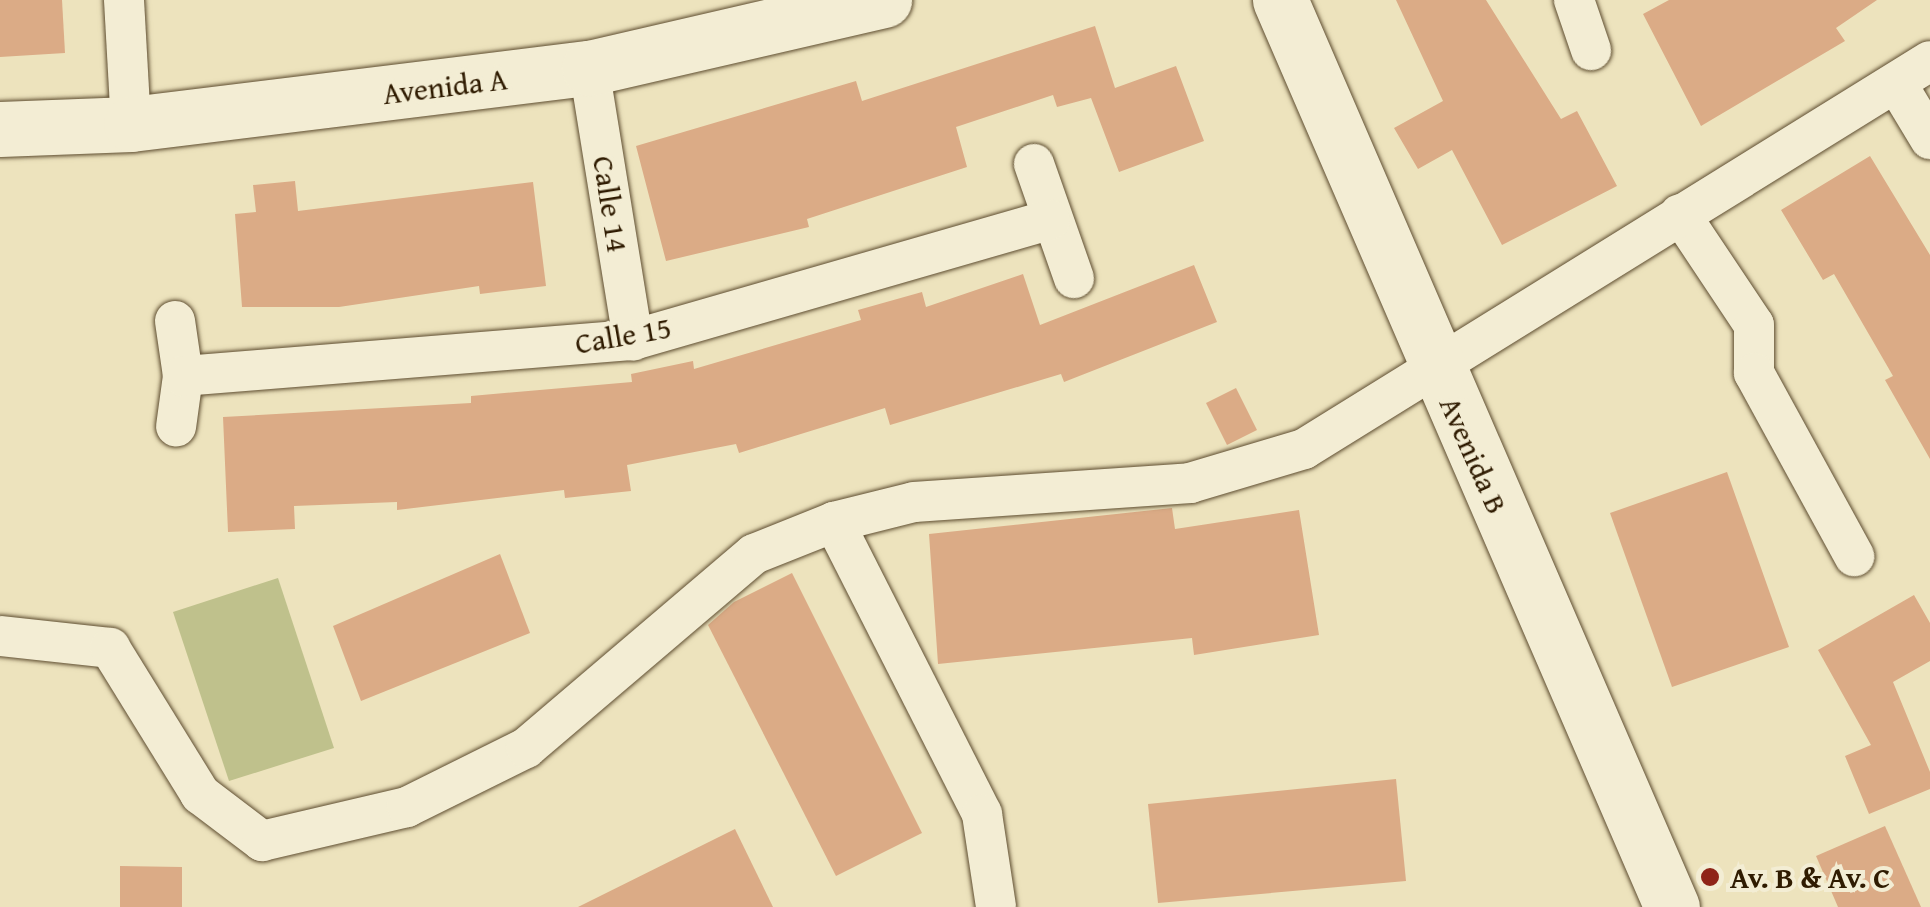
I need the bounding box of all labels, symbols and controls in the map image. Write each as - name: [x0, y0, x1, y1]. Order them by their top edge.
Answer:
- street label: Avenida A: [381, 60, 509, 112]
- street label: Calle 14: [586, 153, 636, 255]
- street label: Calle 15: [572, 309, 674, 361]
- street label: Avenida B: [1432, 391, 1516, 519]
- place label: Av. B & Av. C: [1730, 859, 1890, 895]
- marker: Av. B & Av. C: [1699, 866, 1721, 888]

